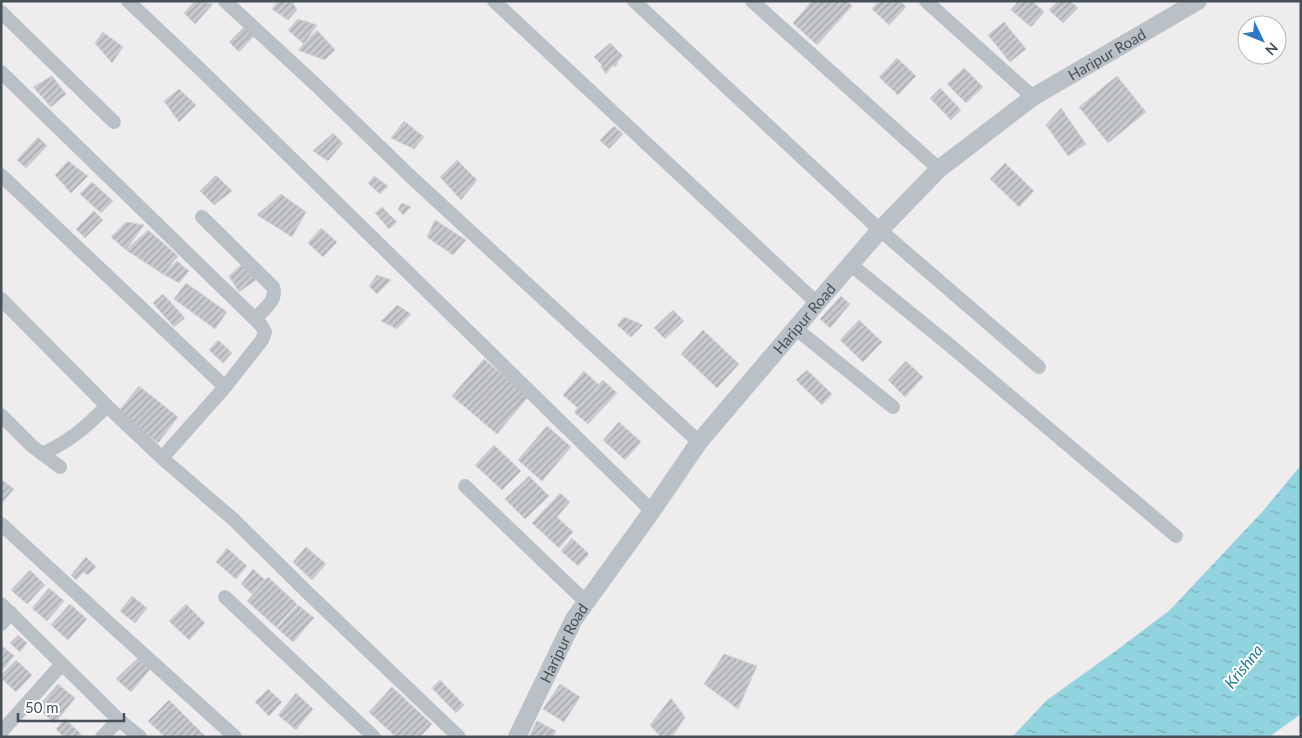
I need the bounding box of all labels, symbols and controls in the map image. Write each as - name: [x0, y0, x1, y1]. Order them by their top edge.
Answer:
- north arrow: [1237, 15, 1287, 65]
- street label: Haripur Road: [1065, 25, 1149, 84]
- text: N: [1262, 39, 1282, 59]
- street label: Haripur Road: [769, 279, 839, 357]
- street label: Haripur Road: [536, 600, 591, 685]
- water label: Krishna: [1220, 640, 1266, 692]
- scale bar: [18, 690, 124, 722]
- text: 50 m: [25, 698, 59, 716]

